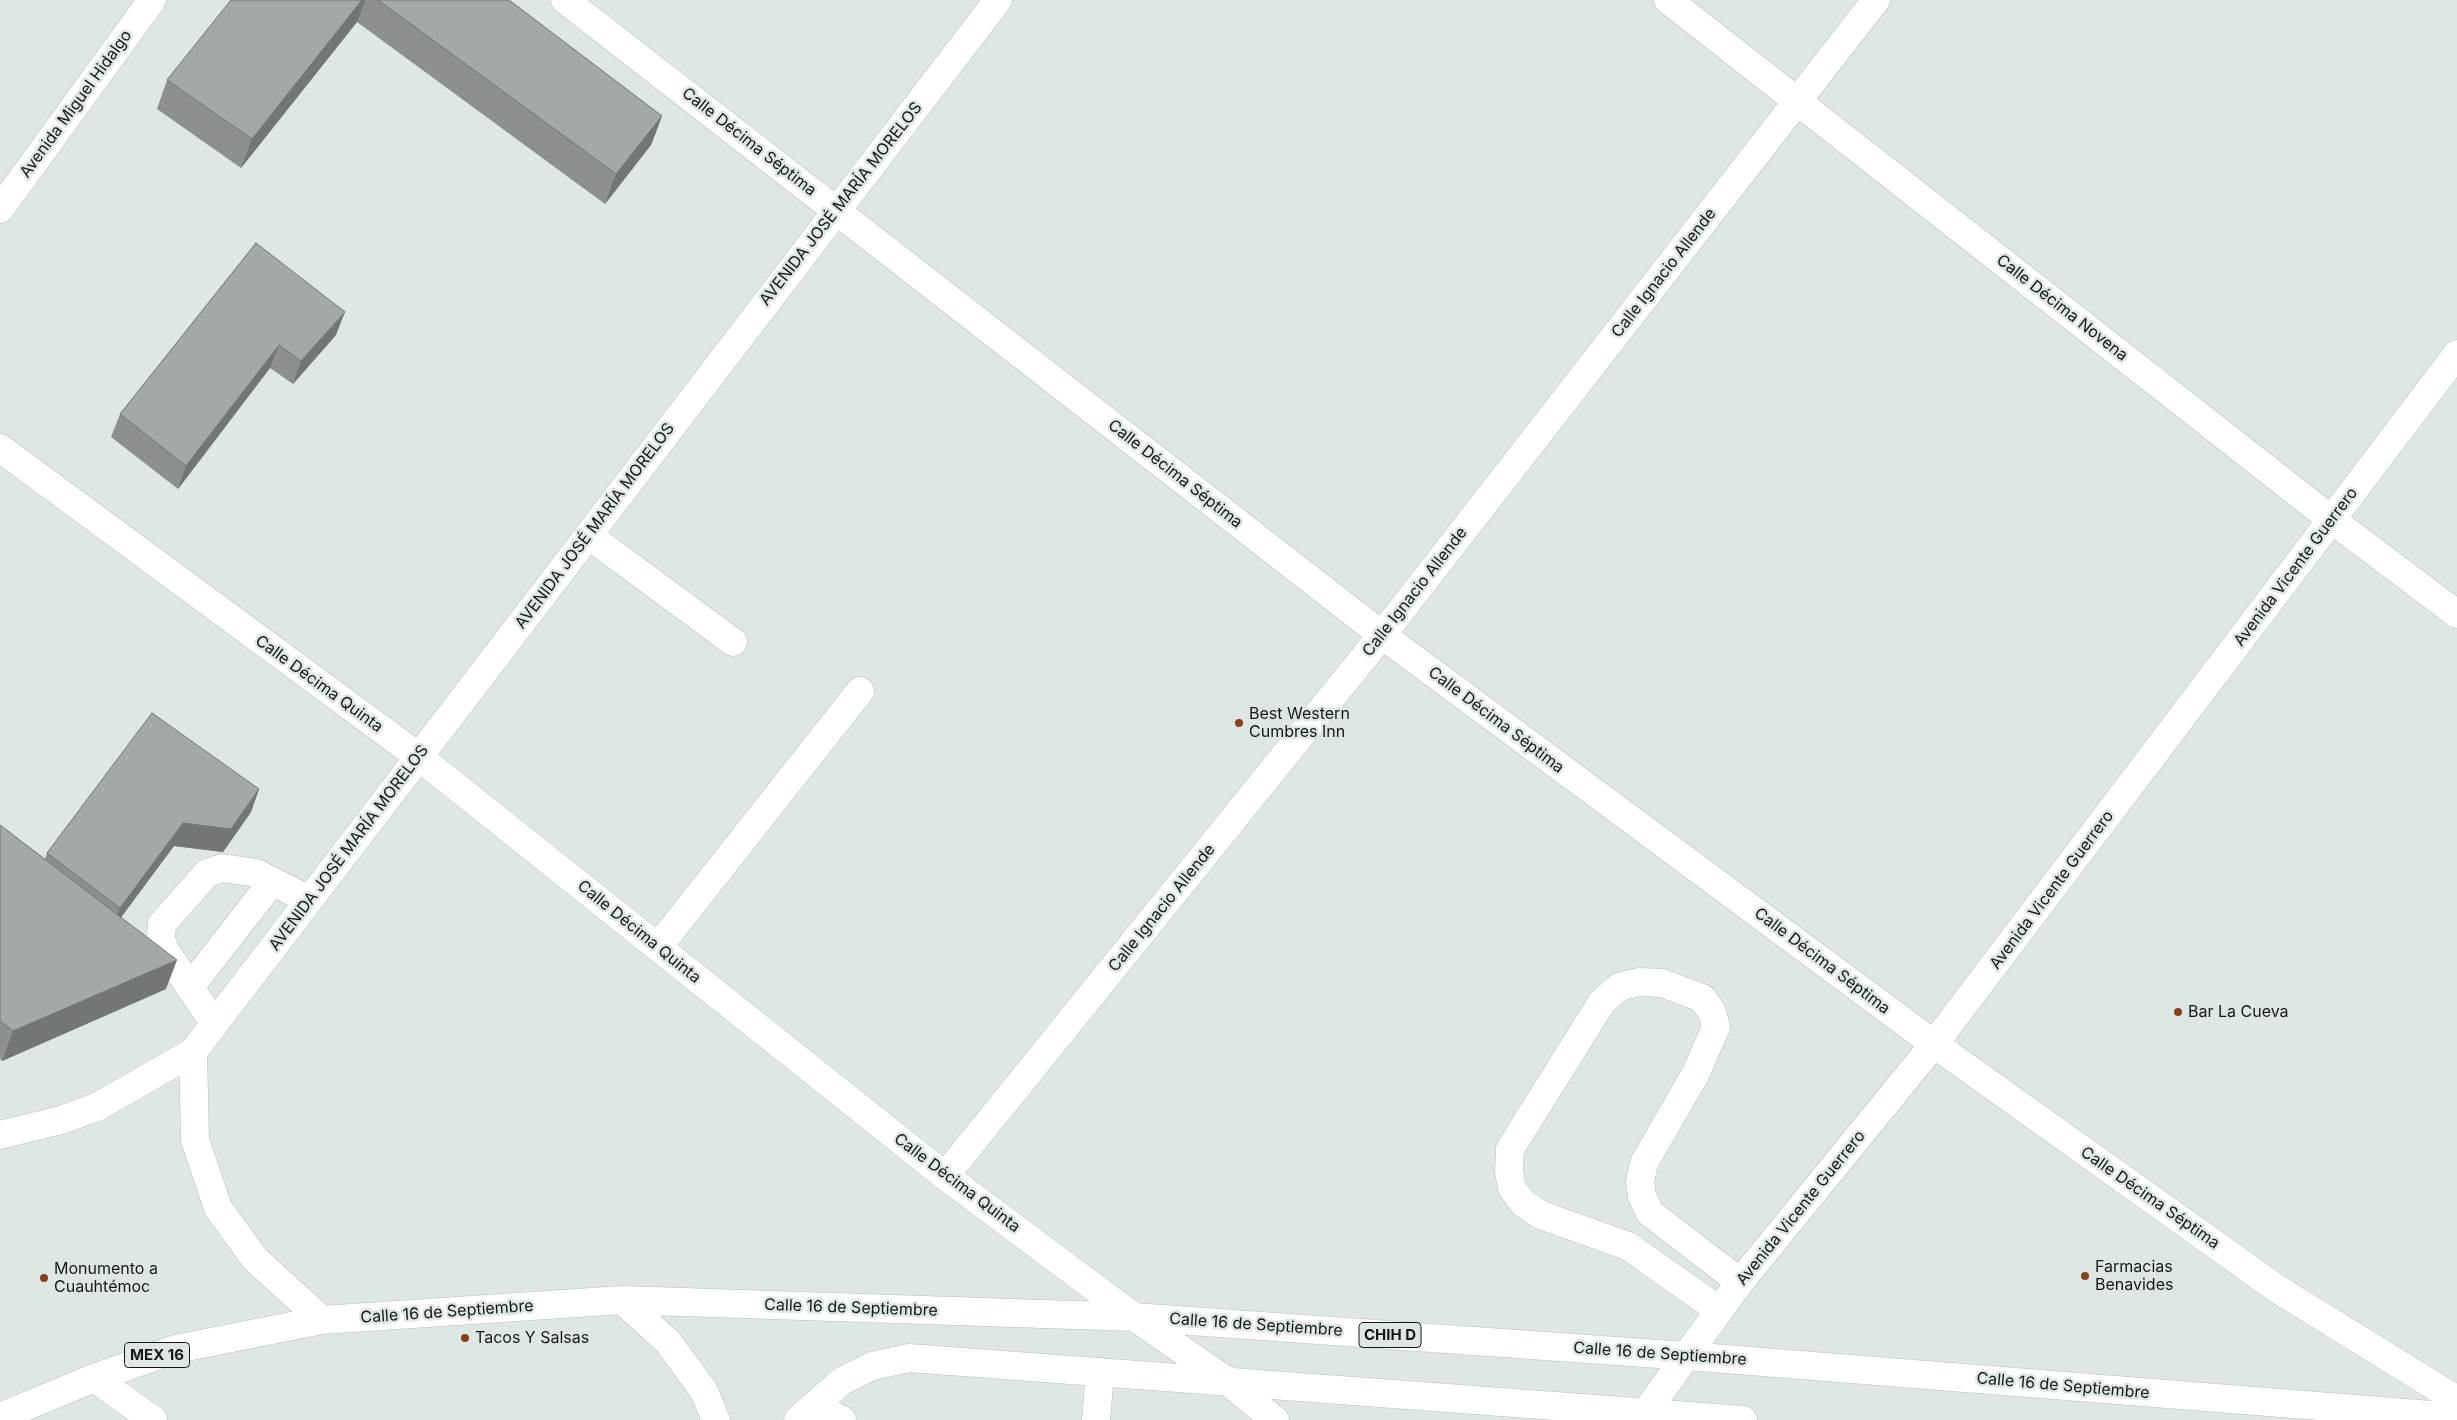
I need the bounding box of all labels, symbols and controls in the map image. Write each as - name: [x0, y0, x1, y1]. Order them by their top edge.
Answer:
- street label: Avenida Miguel Hidalgo: [16, 26, 136, 182]
- street label: Calle Décima Séptima: [678, 84, 820, 200]
- street label: AVENIDA JOSÉ MARÍA MORELOS: [756, 99, 926, 309]
- street label: Calle Ignacio Allende: [1608, 205, 1720, 341]
- street label: Calle Décima Novena: [1992, 251, 2132, 365]
- street label: Calle Décima Séptima: [1104, 416, 1246, 532]
- street label: AVENIDA JOSÉ MARÍA MORELOS: [511, 419, 679, 633]
- street label: Avenida Vicente Guerrero: [2230, 484, 2362, 650]
- street label: Calle Ignacio Allende: [1359, 524, 1471, 660]
- street label: Calle Décima Quinta: [251, 631, 387, 737]
- street label: Calle Décima Séptima: [1424, 663, 1568, 777]
- place label: Best Western Cumbres Inn: [1249, 704, 1350, 742]
- marker: Best Western Cumbres Inn: [1233, 717, 1245, 729]
- street label: AVENIDA JOSÉ MARÍA MORELOS: [265, 741, 433, 955]
- street label: Avenida Vicente Guerrero: [1986, 807, 2118, 973]
- street label: Calle Ignacio Allende: [1105, 840, 1219, 976]
- street label: Calle Décima Quinta: [574, 876, 704, 988]
- street label: Calle Décima Séptima: [1750, 904, 1894, 1018]
- place label: Bar La Cueva: [2188, 1002, 2289, 1022]
- marker: Bar La Cueva: [2172, 1006, 2184, 1018]
- street label: Avenida Vicente Guerrero: [1733, 1127, 1869, 1289]
- street label: Calle Décima Quinta: [890, 1129, 1024, 1237]
- street label: Calle Décima Séptima: [2077, 1143, 2223, 1253]
- place label: Farmacias Benavides: [2095, 1257, 2173, 1295]
- place label: Monumento a Cuauhtémoc: [54, 1259, 158, 1297]
- marker: Farmacias Benavides: [2079, 1270, 2091, 1282]
- marker: Monumento a Cuauhtémoc: [38, 1272, 50, 1284]
- street label: Calle 16 de Septiembre: [764, 1295, 938, 1321]
- street label: Calle 16 de Septiembre: [360, 1296, 534, 1328]
- street label: Calle 16 de Septiembre: [1169, 1309, 1343, 1341]
- road number: CHIH D: [1359, 1322, 1421, 1348]
- place label: Tacos Y Salsas: [475, 1328, 589, 1348]
- marker: Tacos Y Salsas: [459, 1332, 471, 1344]
- street label: Calle 16 de Septiembre: [1573, 1338, 1747, 1370]
- road number: MEX 16: [124, 1342, 190, 1368]
- street label: Calle 16 de Septiembre: [1976, 1369, 2150, 1403]

